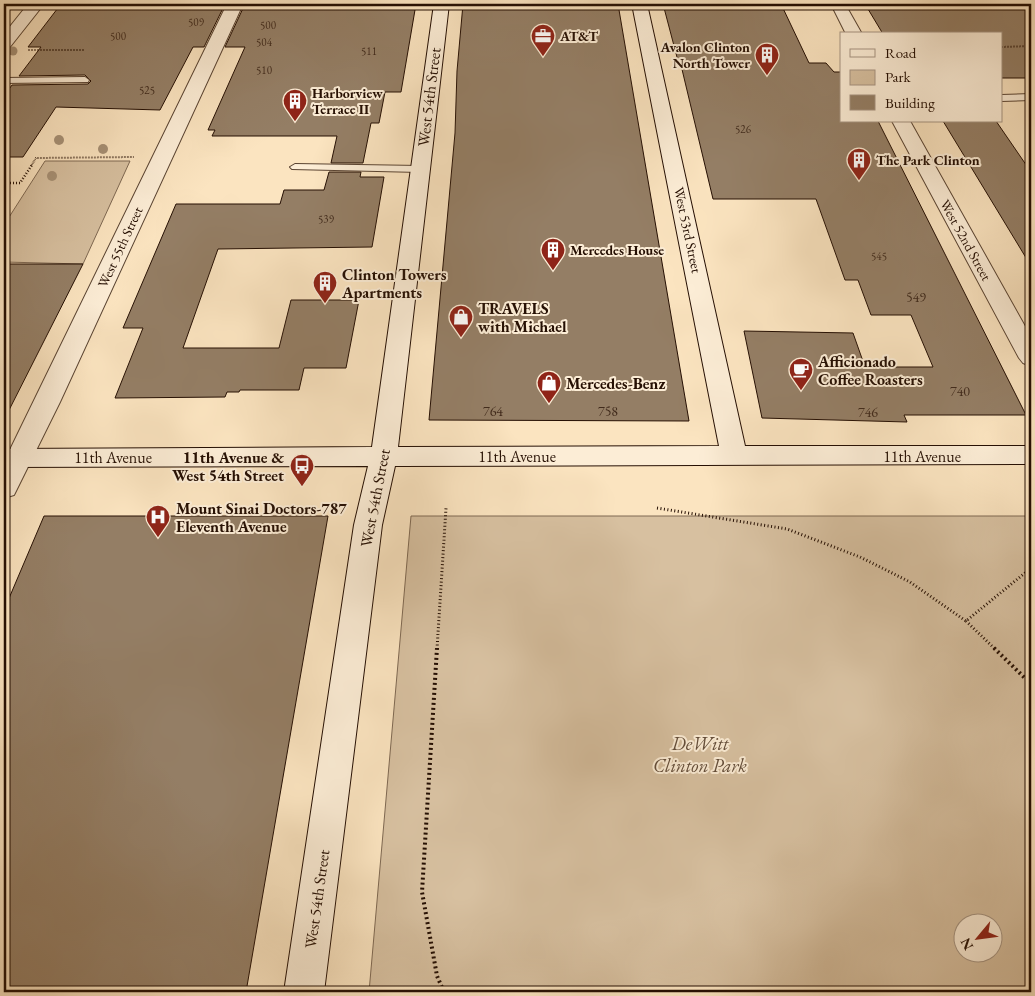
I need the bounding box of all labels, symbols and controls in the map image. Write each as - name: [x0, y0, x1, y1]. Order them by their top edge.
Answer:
- house number: 509: [188, 15, 205, 29]
- house number: 500: [260, 18, 276, 32]
- office icon: AT&T: [530, 23, 556, 57]
- place label: AT&T: [559, 27, 598, 45]
- house number: 500: [110, 29, 126, 43]
- legend: [840, 32, 1002, 122]
- house number: 504: [256, 35, 273, 49]
- place label: Avalon Clinton North Tower: [659, 38, 750, 72]
- building icon: Avalon Clinton North Tower: [754, 42, 780, 76]
- text: Road: [885, 43, 917, 62]
- house number: 511: [361, 44, 377, 58]
- street label: West 54th Street: [413, 46, 445, 148]
- house number: 510: [256, 63, 272, 77]
- text: Park: [885, 67, 912, 86]
- house number: 525: [139, 83, 155, 97]
- place label: Harborview Terrace II: [312, 84, 383, 118]
- building icon: Harborview Terrace II: [282, 88, 308, 122]
- text: Building: [885, 93, 935, 112]
- house number: 526: [735, 122, 752, 136]
- building icon: The Park Clinton: [846, 147, 872, 181]
- place label: The Park Clinton: [876, 151, 980, 169]
- street label: West 53rd Street: [670, 185, 706, 275]
- street label: West 52nd Street: [936, 196, 996, 284]
- street label: West 55th Street: [93, 203, 147, 290]
- house number: 539: [318, 212, 335, 226]
- building icon: Mercedes House: [540, 237, 566, 271]
- place label: Mercedes House: [570, 241, 664, 259]
- house number: 545: [871, 249, 887, 263]
- place label: Clinton Towers Apartments: [341, 264, 447, 303]
- building icon: Clinton Towers Apartments: [312, 270, 338, 304]
- house number: 549: [906, 288, 926, 306]
- place label: TRAVELS with Michael: [478, 298, 567, 337]
- shop icon: TRAVELS with Michael: [448, 304, 474, 338]
- place label: Afficionado Coffee Roasters: [817, 351, 923, 390]
- cafe icon: Afficionado Coffee Roasters: [788, 357, 814, 391]
- shop icon: Mercedes-Benz: [536, 370, 562, 404]
- place label: Mercedes-Benz: [566, 373, 665, 394]
- house number: 740: [950, 382, 970, 400]
- house number: 764: [483, 402, 503, 420]
- house number: 758: [598, 402, 618, 420]
- house number: 746: [858, 403, 878, 421]
- street label: 11th Avenue: [478, 446, 556, 467]
- street label: 11th Avenue: [883, 446, 961, 467]
- street label: 11th Avenue: [74, 447, 152, 468]
- place label: 11th Avenue & West 54th Street: [172, 447, 284, 486]
- street label: West 54th Street: [355, 447, 395, 549]
- bus stop icon: 11th Avenue & West 54th Street: [289, 453, 315, 487]
- place label: Mount Sinai Doctors-787 Eleventh Avenue: [176, 498, 347, 537]
- hospital icon: Mount Sinai Doctors-787 Eleventh Avenue: [145, 504, 171, 538]
- park label: DeWitt Clinton Park: [653, 731, 747, 778]
- street label: West 54th Street: [300, 848, 334, 950]
- north arrow: [952, 914, 1002, 964]
- text: N: [956, 934, 977, 954]

